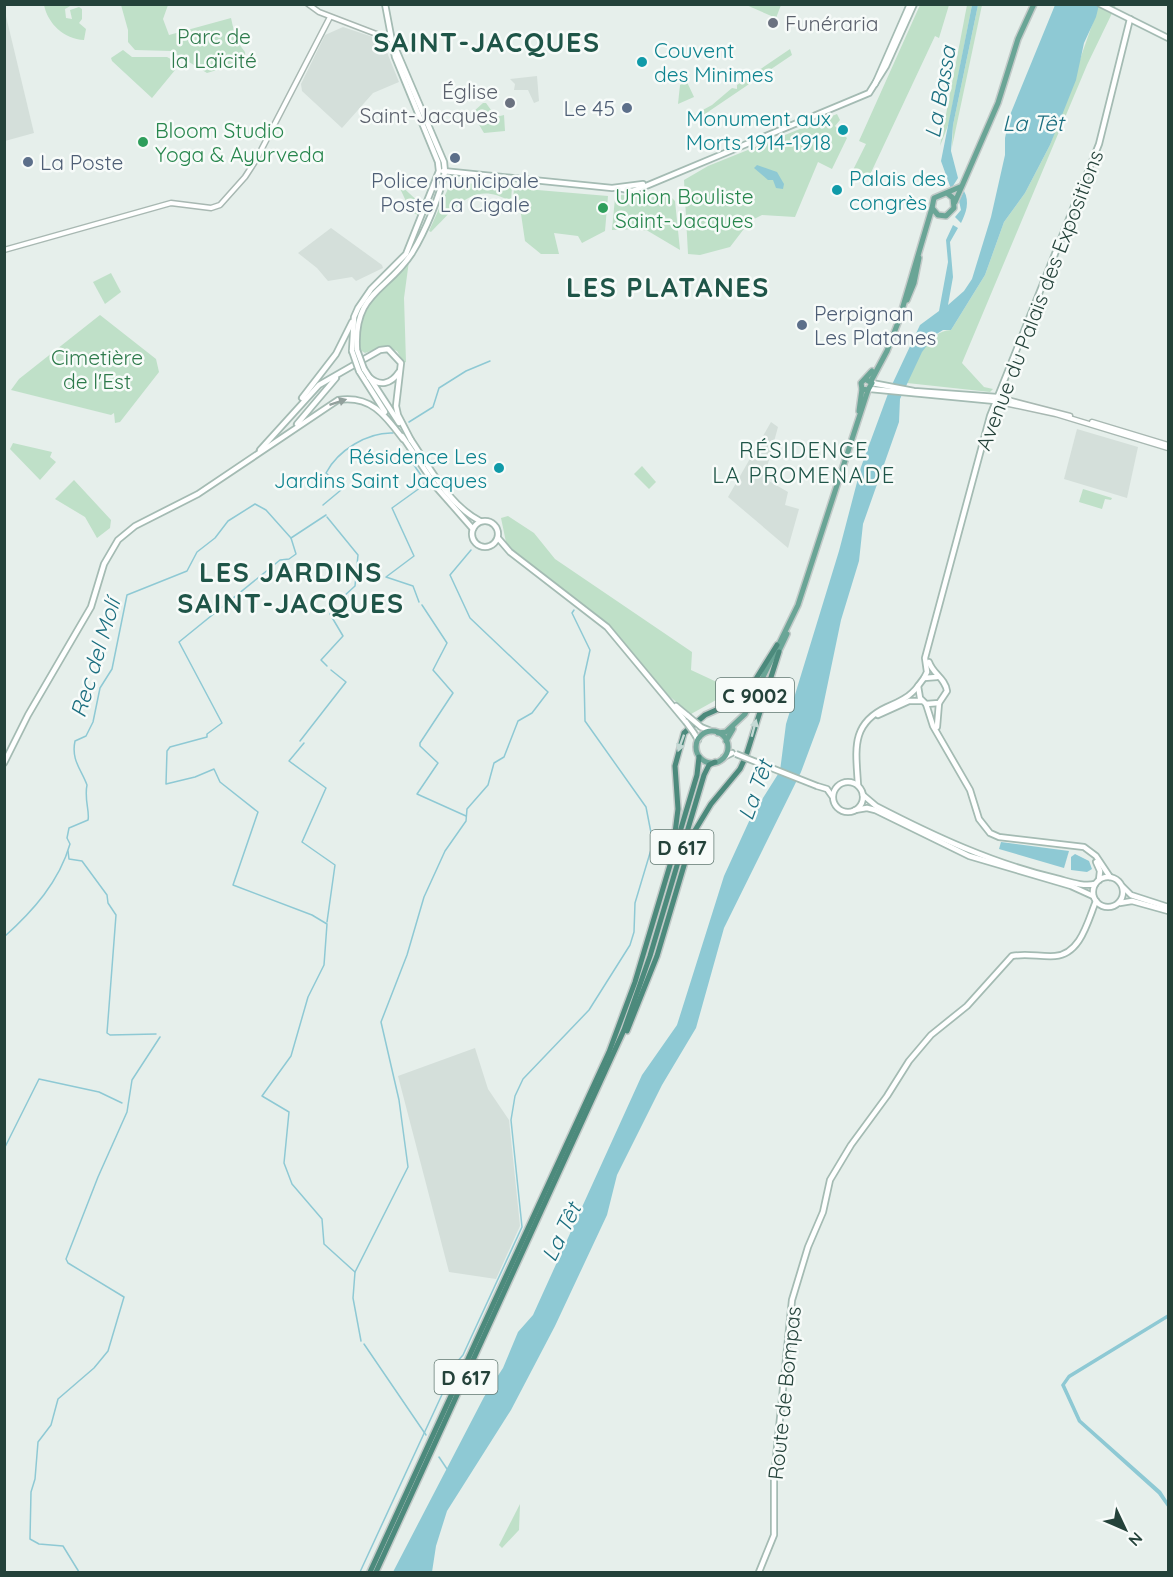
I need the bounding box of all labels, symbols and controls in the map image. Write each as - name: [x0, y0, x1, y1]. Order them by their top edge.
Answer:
- place label: Funéraria: [785, 10, 878, 36]
- marker: Funéraria: [766, 16, 780, 30]
- park label: Parc de la Laïcité: [171, 23, 257, 73]
- district label: SAINT-JACQUES: [373, 25, 601, 59]
- place label: Couvent des Minimes: [654, 37, 774, 87]
- water label: La Bassa: [918, 42, 962, 140]
- marker: Couvent des Minimes: [635, 55, 649, 69]
- place label: Église Saint-Jacques: [360, 78, 498, 128]
- place label: Le 45: [564, 95, 615, 121]
- marker: Église Saint-Jacques: [503, 96, 517, 110]
- marker: Le 45: [620, 101, 634, 115]
- place label: Monument aux Morts 1914-1918: [686, 105, 831, 155]
- water label: La Têt: [1002, 109, 1066, 137]
- place label: Bloom Studio Yoga & Ayurveda: [155, 117, 324, 167]
- marker: Monument aux Morts 1914-1918: [836, 123, 850, 137]
- marker: Bloom Studio Yoga & Ayurveda: [136, 135, 150, 149]
- street label: Avenue du Palais des Expositions: [970, 146, 1108, 454]
- place label: La Poste: [40, 149, 123, 175]
- marker: Police municipale Poste La Cigale: [448, 151, 462, 165]
- marker: La Poste: [21, 155, 35, 169]
- place label: Palais des congrès: [849, 165, 946, 215]
- place label: Police municipale Poste La Cigale: [371, 167, 539, 217]
- place label: Union Bouliste Saint-Jacques: [615, 183, 754, 233]
- marker: Palais des congrès: [830, 183, 844, 197]
- marker: Union Bouliste Saint-Jacques: [596, 201, 610, 215]
- district label: LES PLATANES: [566, 270, 770, 304]
- place label: Perpignan Les Platanes: [814, 300, 936, 350]
- marker: Perpignan Les Platanes: [795, 318, 809, 332]
- park label: Cimetière de l'Est: [51, 344, 143, 394]
- one-way arrow: [329, 396, 347, 406]
- district label: RÉSIDENCE LA PROMENADE: [712, 436, 896, 489]
- place label: Résidence Les Jardins Saint Jacques: [274, 443, 487, 493]
- marker: Résidence Les Jardins Saint Jacques: [492, 461, 506, 475]
- district label: LES JARDINS SAINT-JACQUES: [177, 555, 405, 620]
- water label: Rec del Molí: [64, 591, 128, 721]
- road number: C 9002: [716, 678, 794, 712]
- one-way arrow: [750, 719, 760, 737]
- one-way arrow: [675, 734, 685, 752]
- water label: La Têt: [731, 754, 780, 824]
- road number: D 617: [650, 830, 714, 864]
- water label: La Têt: [535, 1196, 588, 1266]
- street label: Route de Bompas: [762, 1305, 806, 1481]
- road number: D 617: [434, 1360, 498, 1394]
- north arrow: [1095, 1499, 1155, 1559]
- text: N: [1125, 1528, 1147, 1551]

